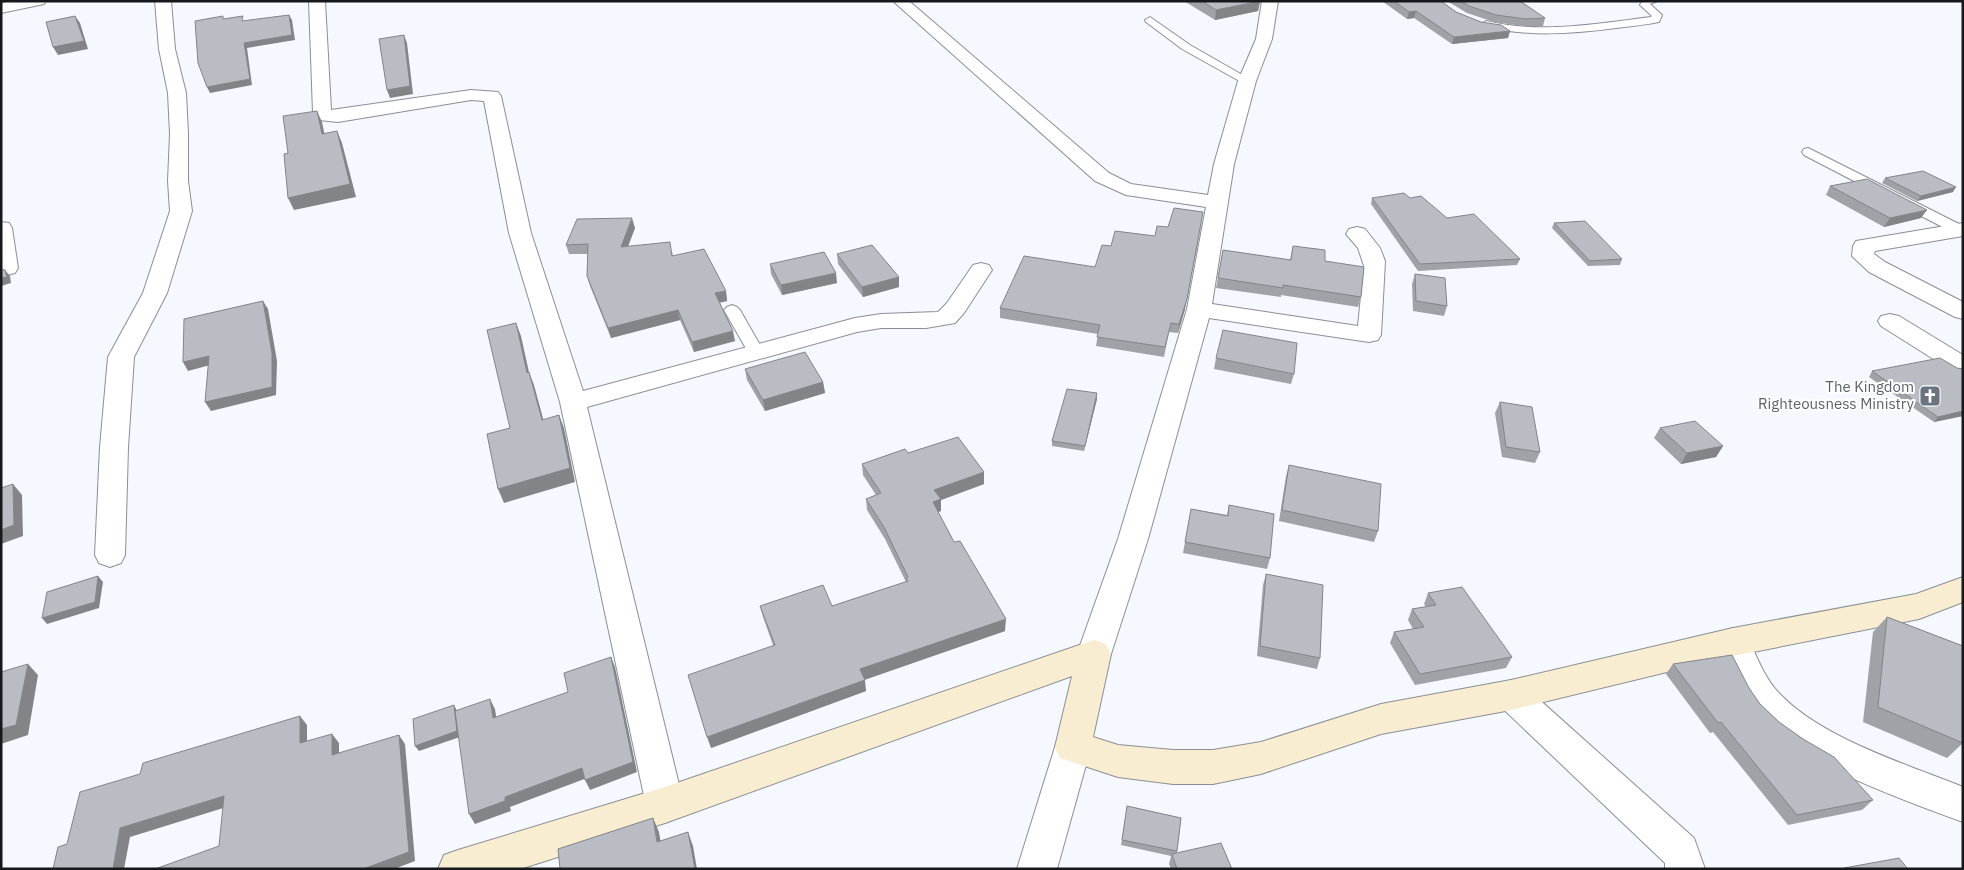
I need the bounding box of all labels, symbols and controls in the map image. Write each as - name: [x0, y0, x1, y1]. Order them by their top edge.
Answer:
- place label: The Kingdom Righteousness Ministry: [1758, 377, 1915, 413]
- church icon: The Kingdom Righteousness Ministry: [1918, 384, 1942, 408]

